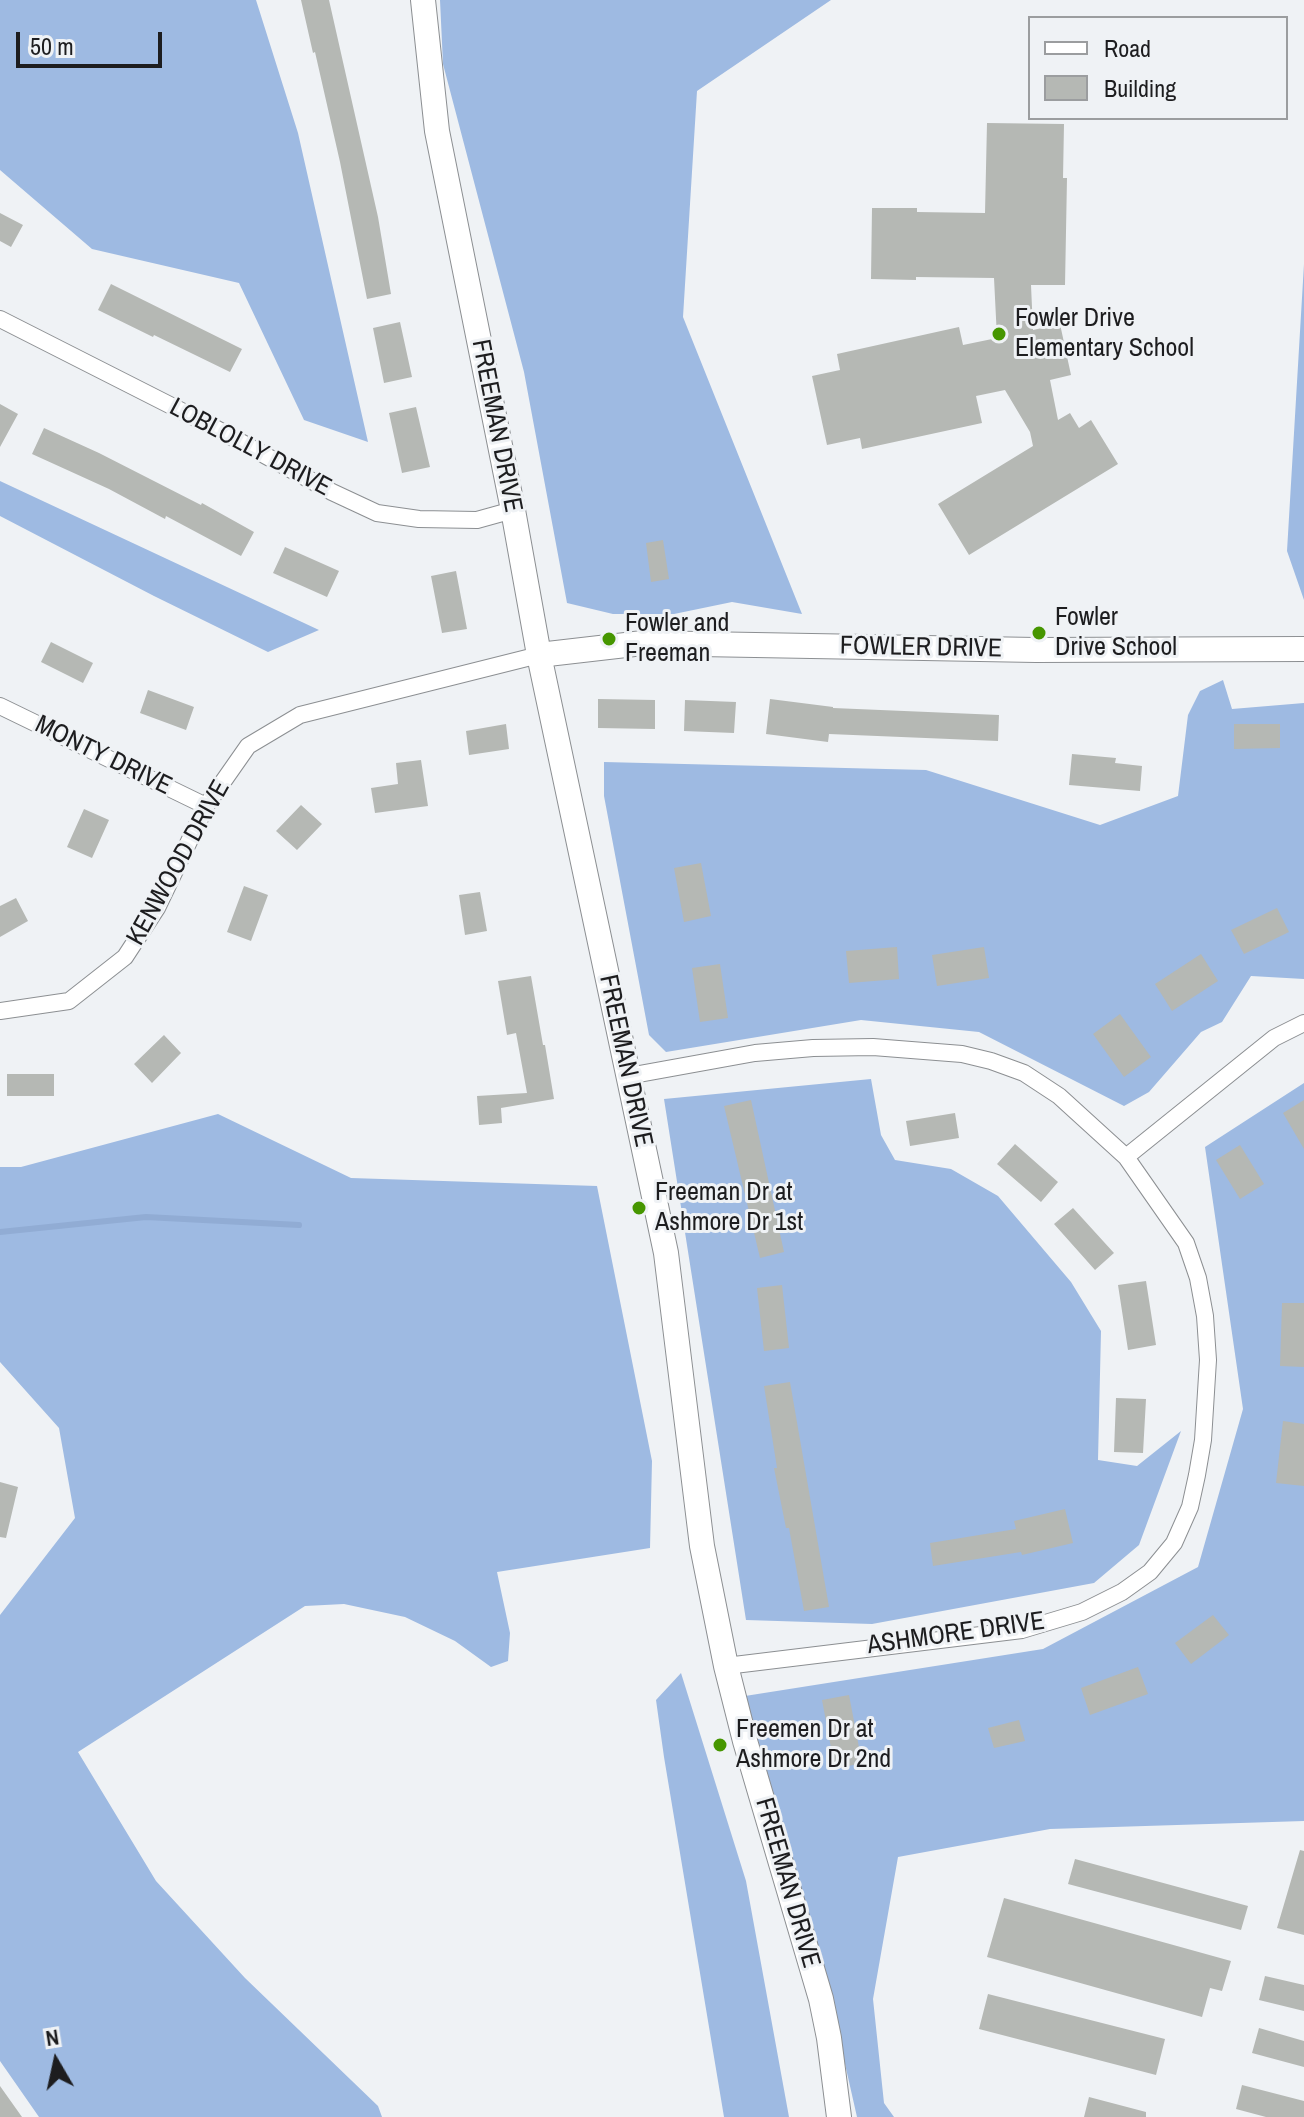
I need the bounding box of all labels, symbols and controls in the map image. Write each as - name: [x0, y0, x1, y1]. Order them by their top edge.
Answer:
- scale bar: [20, 16, 166, 66]
- legend: [1028, 16, 1288, 120]
- text: 50 m: [30, 30, 74, 62]
- text: Road: [1104, 32, 1151, 64]
- text: Building: [1104, 72, 1176, 104]
- place label: Fowler Drive Elementary School: [1015, 303, 1194, 364]
- marker: Fowler Drive Elementary School: [990, 325, 1008, 343]
- street label: FREEMAN DRIVE: [464, 337, 528, 515]
- street label: LOBLOLLY DRIVE: [164, 392, 336, 504]
- place label: Fowler Drive School: [1055, 602, 1177, 664]
- place label: Fowler and Freeman: [625, 608, 729, 670]
- marker: Fowler Drive School: [1030, 624, 1048, 642]
- marker: Fowler and Freeman: [600, 630, 618, 648]
- street label: FOWLER DRIVE: [840, 631, 1002, 665]
- street label: MONTY DRIVE: [30, 710, 176, 802]
- street label: KENWOOD DRIVE: [121, 775, 237, 951]
- street label: FREEMAN DRIVE: [592, 972, 658, 1150]
- place label: Freeman Dr at Ashmore Dr 1st: [655, 1177, 803, 1238]
- marker: Freeman Dr at Ashmore Dr 1st: [630, 1199, 648, 1217]
- street label: ASHMORE DRIVE: [865, 1606, 1047, 1662]
- place label: Freemen Dr at Ashmore Dr 2nd: [736, 1714, 891, 1776]
- marker: Freemen Dr at Ashmore Dr 2nd: [711, 1736, 729, 1754]
- street label: FREEMAN DRIVE: [748, 1794, 826, 1972]
- north arrow: [16, 2021, 96, 2101]
- text: N: [43, 2021, 61, 2053]

